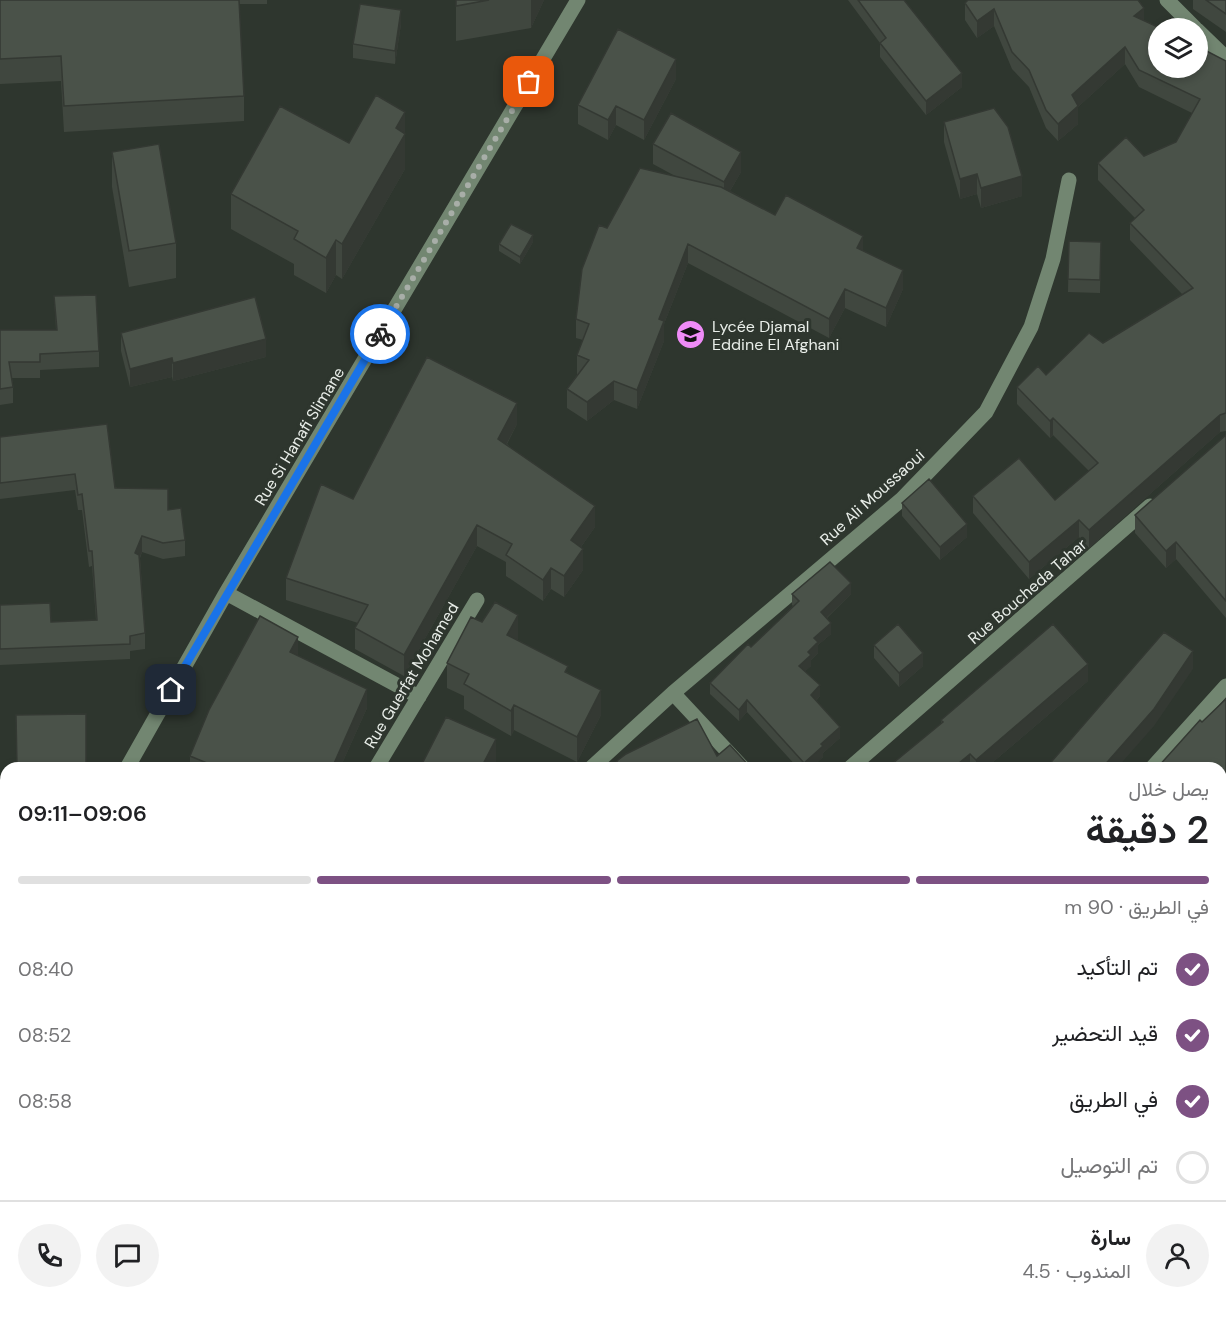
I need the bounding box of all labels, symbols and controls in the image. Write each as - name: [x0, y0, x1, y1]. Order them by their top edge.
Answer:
- map controls: [1148, 18, 1208, 78]
- button: layers: [1148, 18, 1208, 78]
- pin: [503, 56, 554, 107]
- icon: bag: [512, 65, 545, 98]
- courier: [350, 304, 410, 364]
- place label: Lycée Djamal Eddine El Afghani: [712, 316, 839, 355]
- icon: bike: [364, 318, 397, 351]
- school or university icon: Lycée Djamal Eddine El Afghani: [675, 319, 707, 351]
- street label: Rue Si Hanafi Slimane: [250, 363, 349, 509]
- street label: Rue Ali Moussaoui: [816, 445, 929, 550]
- street label: Rue Boucheda Tahar: [963, 534, 1091, 649]
- street label: Rue Guerfat Mohamed: [360, 598, 463, 752]
- pin: [145, 664, 196, 715]
- icon: home: [154, 673, 187, 706]
- text: يصل خلال: [1129, 776, 1209, 802]
- text: 09:06–09:11: [18, 799, 147, 828]
- text: 2 دقيقة: [1085, 804, 1209, 855]
- text: في الطريق · 90 m: [1064, 894, 1209, 920]
- text: تم التأكيد: [1076, 953, 1158, 982]
- icon: check: [1176, 953, 1209, 986]
- text: 08:40: [18, 956, 74, 982]
- text: قيد التحضير: [1052, 1019, 1158, 1048]
- icon: check: [1176, 1019, 1209, 1052]
- text: 08:52: [18, 1022, 71, 1048]
- text: في الطريق: [1069, 1085, 1158, 1114]
- icon: check: [1176, 1085, 1209, 1118]
- text: 08:58: [18, 1088, 72, 1114]
- text: تم التوصيل: [1060, 1151, 1158, 1180]
- text: سارة: [1090, 1223, 1131, 1252]
- button: phone: [18, 1224, 81, 1287]
- button: chat: [96, 1224, 159, 1287]
- button: person: [1146, 1224, 1209, 1287]
- text: المندوب · 4.5: [1022, 1258, 1131, 1284]

